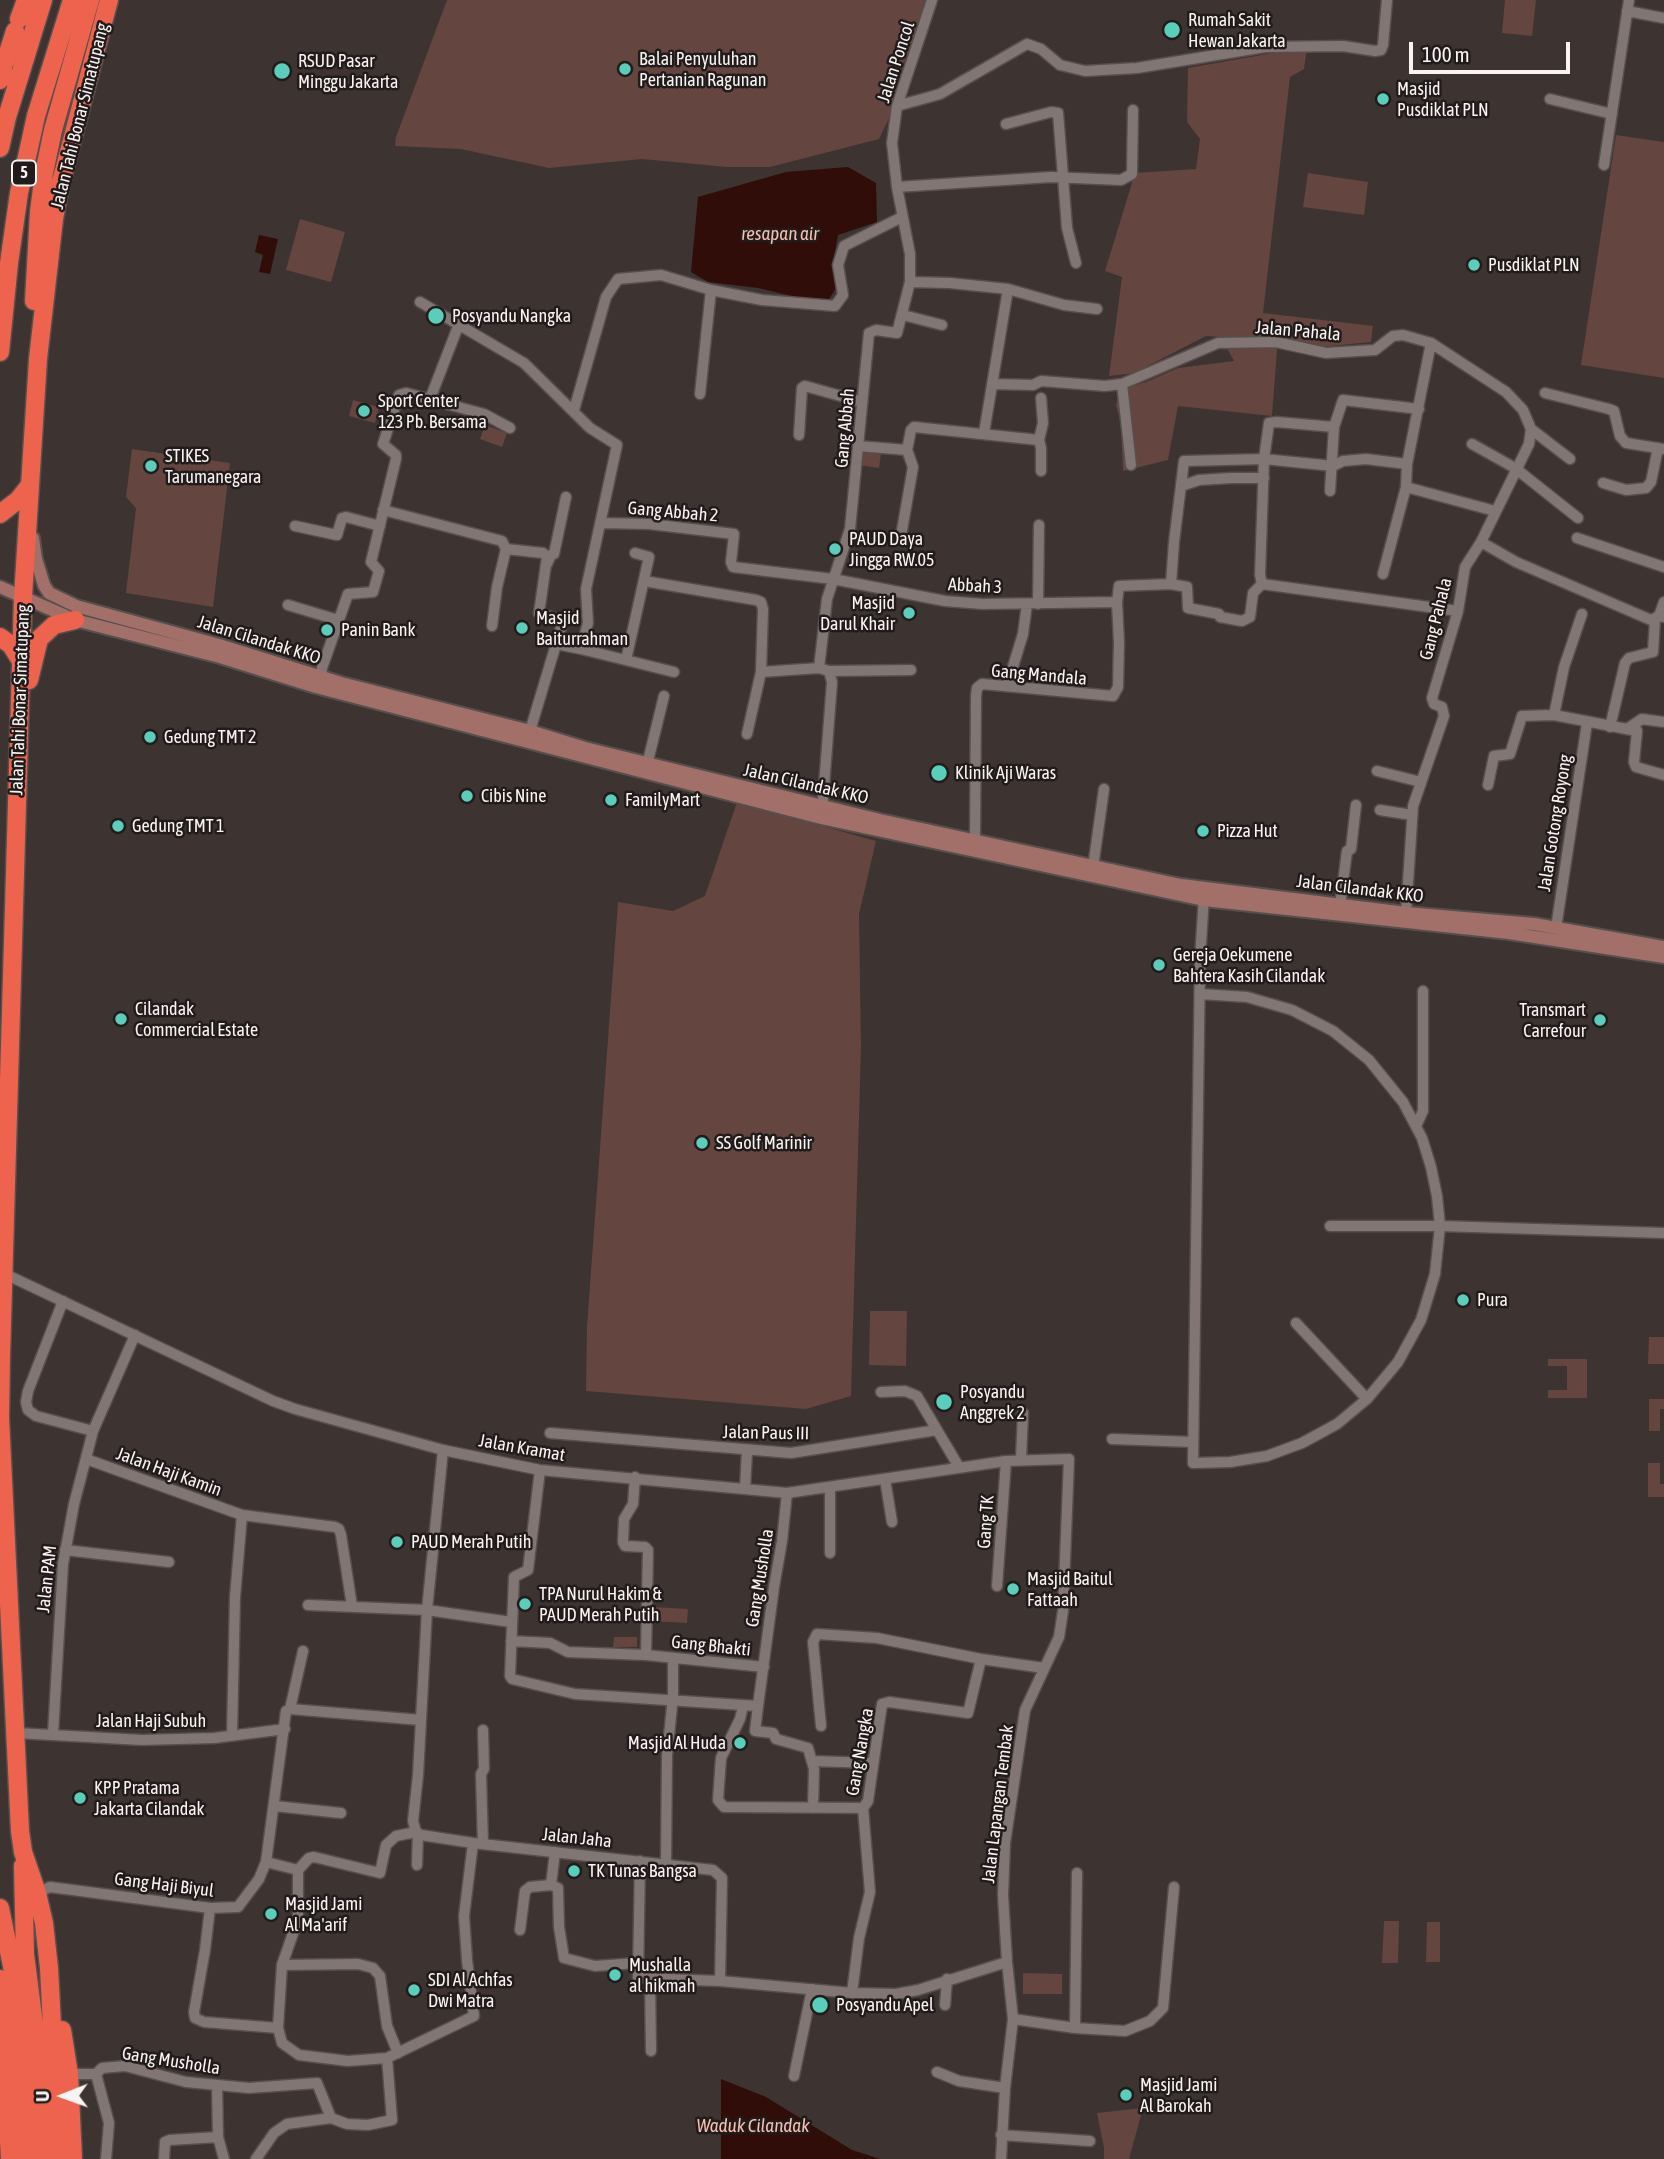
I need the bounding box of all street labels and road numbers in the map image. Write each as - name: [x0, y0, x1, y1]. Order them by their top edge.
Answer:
- street label: Jalan Poncol: [873, 19, 919, 105]
- street label: Jalan Tahi Bonar Simatupang: [46, 21, 114, 211]
- road number: 5: [12, 160, 36, 186]
- street label: Jalan Pahala: [1254, 317, 1342, 345]
- street label: Gang Abbah: [831, 387, 859, 469]
- street label: Gang Abbah 2: [627, 497, 719, 527]
- street label: Abbah 3: [948, 574, 1002, 598]
- street label: Gang Pahala: [1415, 576, 1457, 662]
- street label: Jalan Tahi Bonar Simatupang: [6, 604, 34, 796]
- street label: Jalan Cilandak KKO: [195, 611, 323, 669]
- street label: Gang Mandala: [990, 660, 1088, 690]
- street label: Jalan Gotong Royong: [1534, 753, 1576, 893]
- street label: Jalan Cilandak KKO: [741, 759, 871, 809]
- street label: Jalan Cilandak KKO: [1295, 871, 1425, 907]
- street label: Jalan Paus III: [723, 1421, 809, 1445]
- street label: Jalan Kramat: [477, 1430, 567, 1466]
- street label: Jalan Haji Kamin: [113, 1443, 225, 1501]
- street label: Gang TK: [973, 1495, 999, 1549]
- street label: Gang Musholla: [742, 1527, 778, 1629]
- street label: Jalan PAM: [33, 1544, 61, 1614]
- street label: Gang Bhakti: [670, 1631, 752, 1661]
- street label: Gang Nangka: [842, 1706, 878, 1798]
- street label: Jalan Haji Subuh: [96, 1710, 206, 1732]
- street label: Jalan Lapangan Tembak: [978, 1724, 1018, 1884]
- street label: Jalan Jaha: [541, 1824, 613, 1852]
- street label: Gang Haji Biyul: [113, 1868, 215, 1902]
- street label: Gang Musholla: [120, 2043, 222, 2079]

